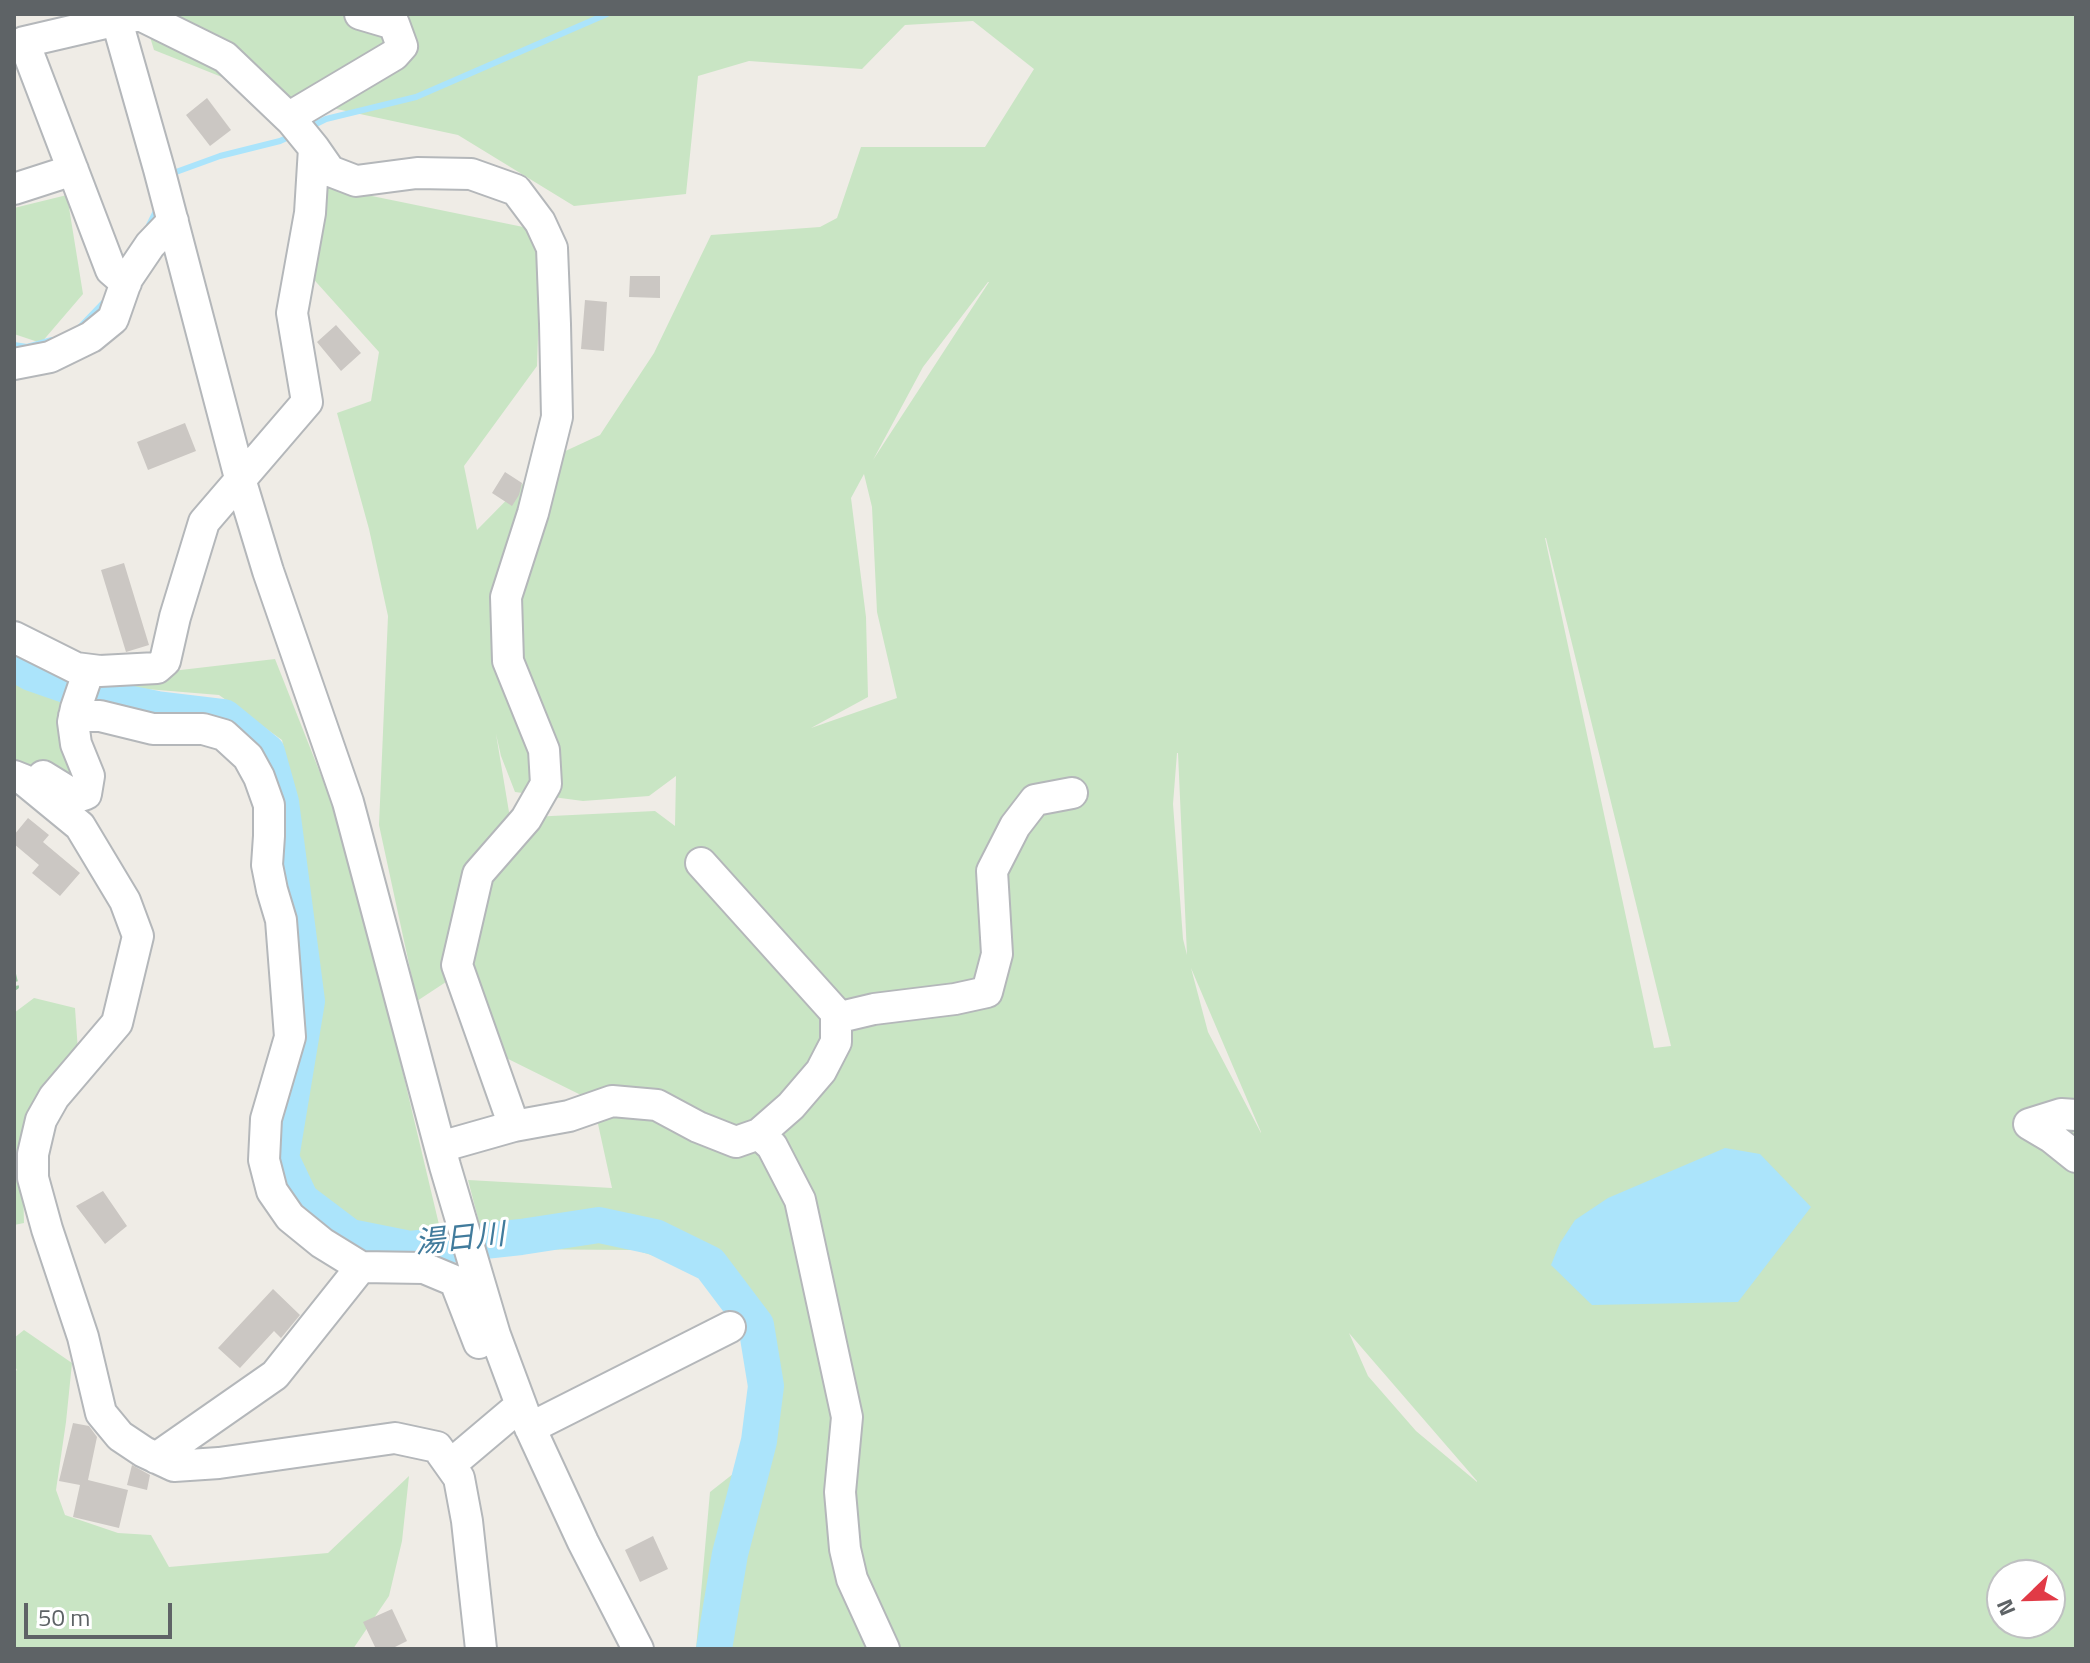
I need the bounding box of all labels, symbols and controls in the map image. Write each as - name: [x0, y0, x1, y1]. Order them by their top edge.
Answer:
- water label: 湯日川: [413, 1218, 507, 1264]
- north arrow: [1986, 1559, 2066, 1639]
- scale bar: [28, 1587, 176, 1637]
- text: N: [1987, 1594, 2024, 1621]
- text: 50 m: [38, 1599, 90, 1635]

